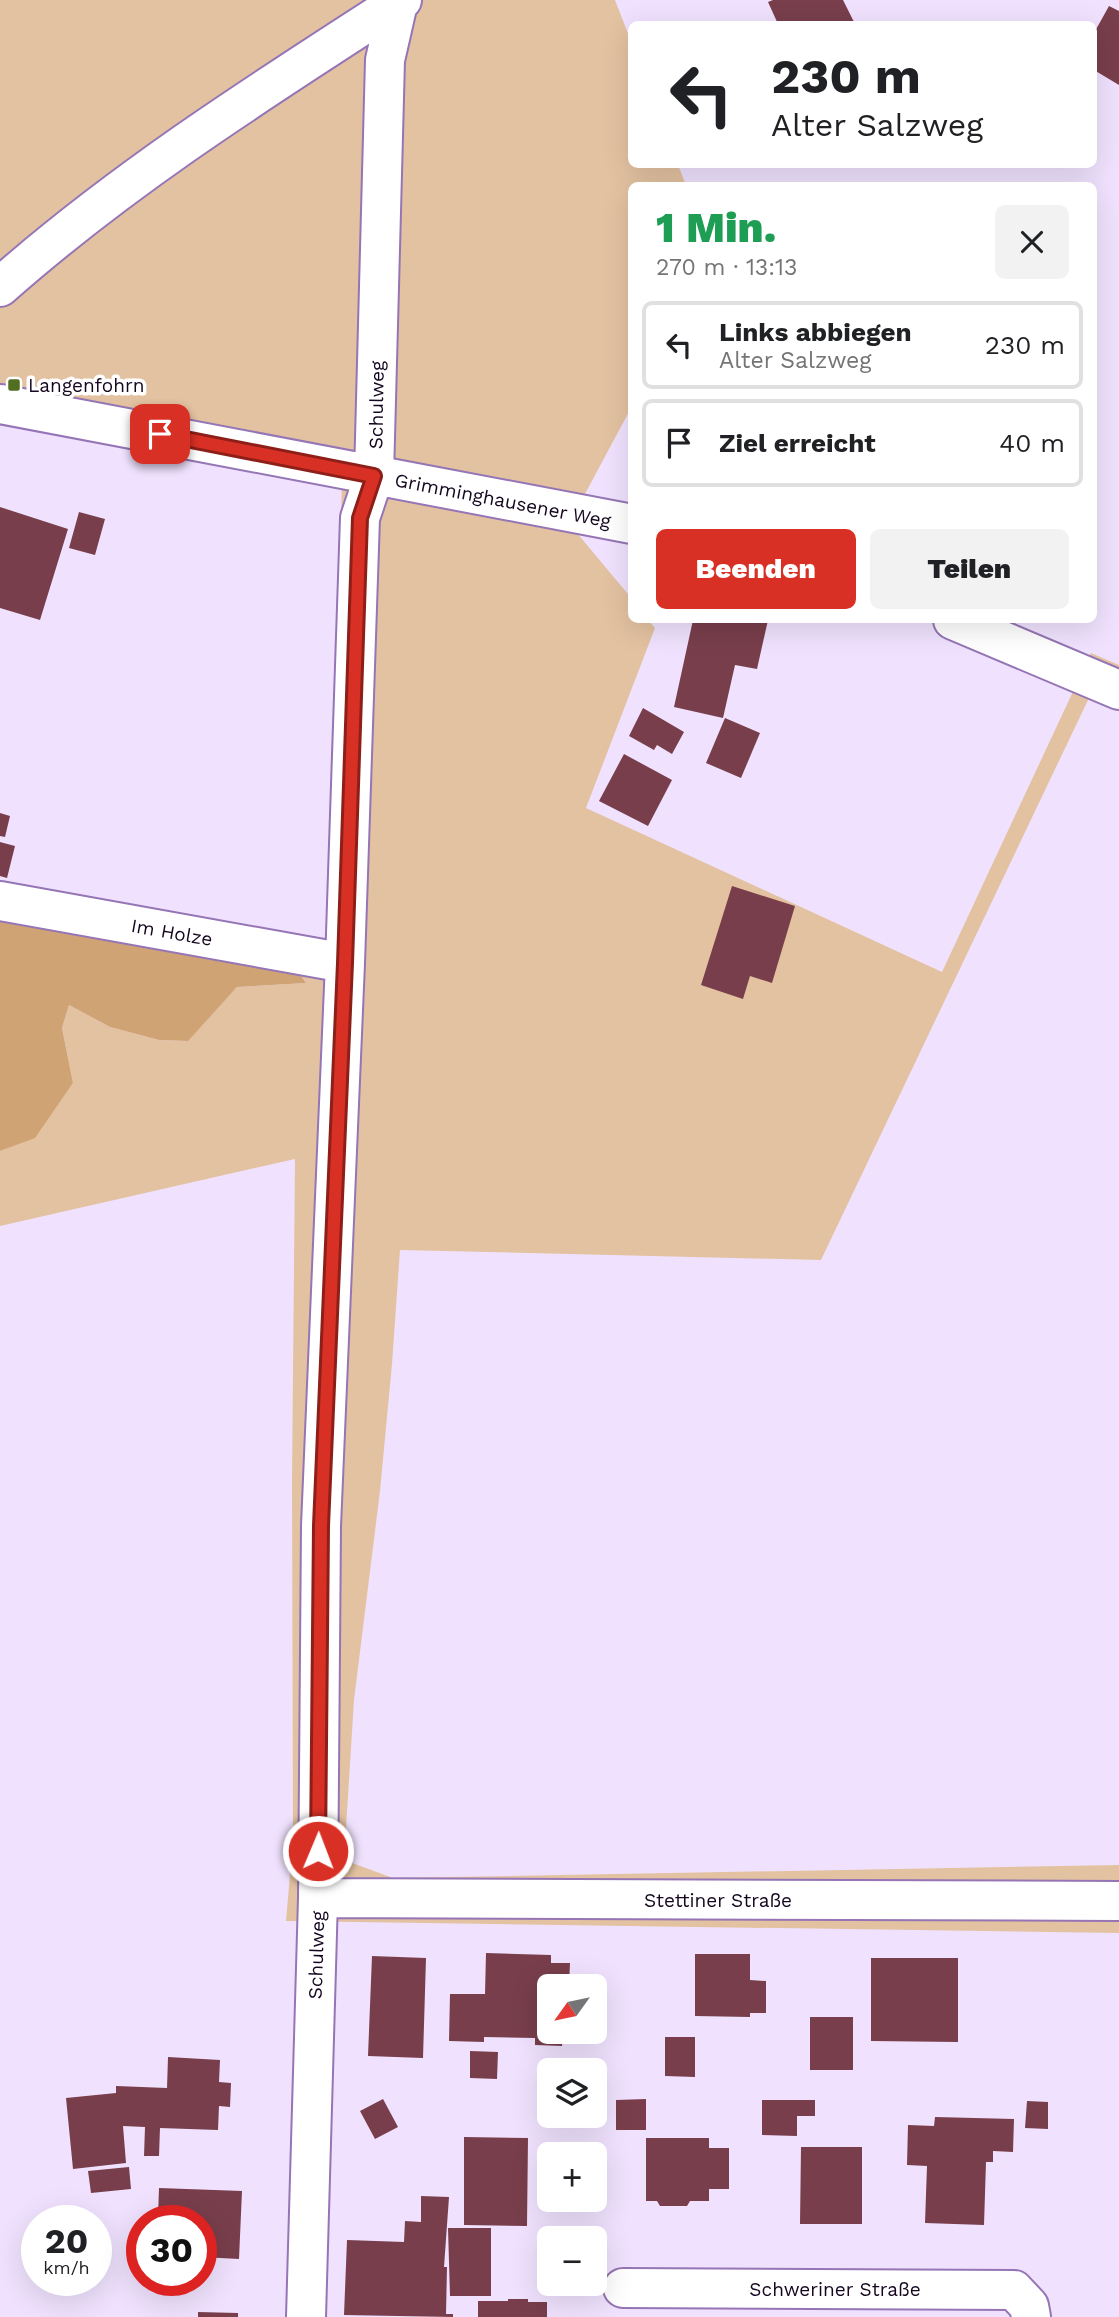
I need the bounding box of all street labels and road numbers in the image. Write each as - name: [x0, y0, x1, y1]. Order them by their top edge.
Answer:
- street label: Schulweg: [364, 360, 389, 449]
- street label: Grimminghausener Weg: [393, 468, 614, 533]
- street label: Im Holze: [129, 914, 214, 951]
- street label: Stettiner Straße: [644, 1889, 792, 1912]
- street label: Schulweg: [303, 1910, 330, 2000]
- street label: Schweriner Straße: [749, 2278, 921, 2301]

